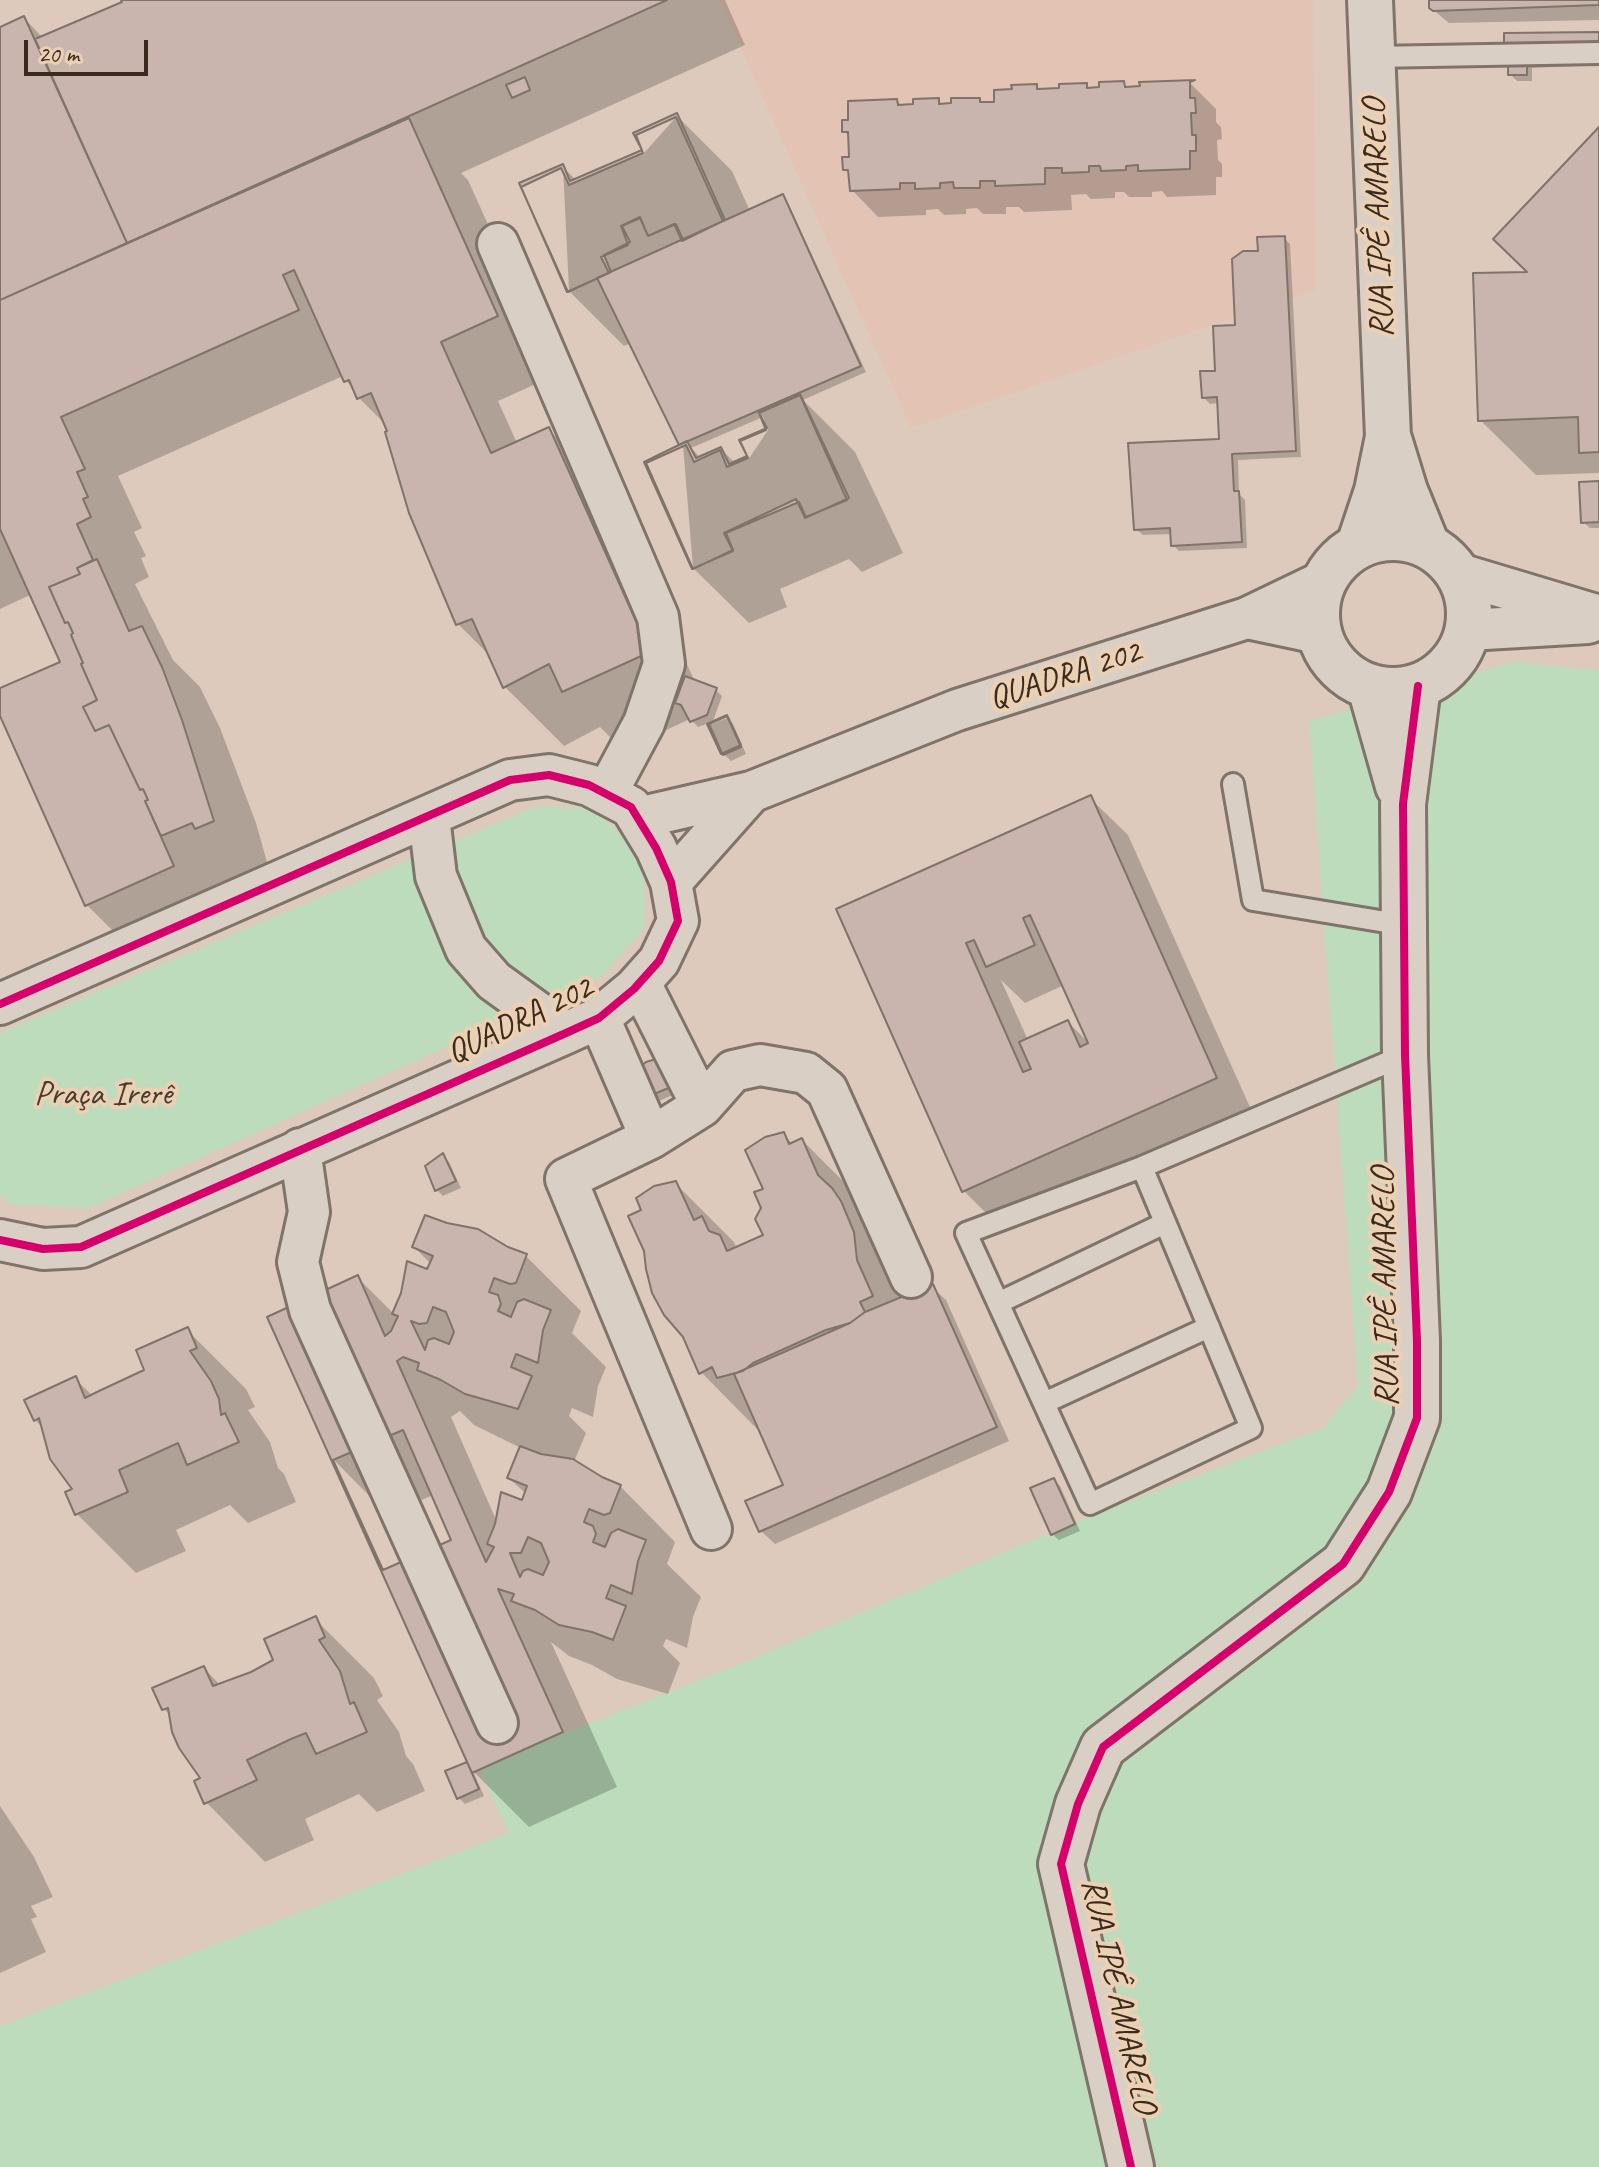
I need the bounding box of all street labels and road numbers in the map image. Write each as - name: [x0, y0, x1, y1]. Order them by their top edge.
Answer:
- street label: RUA IPÊ AMARELO: [1354, 98, 1404, 338]
- street label: QUADRA 202: [984, 632, 1146, 720]
- street label: QUADRA 202: [440, 968, 600, 1074]
- street label: RUA IPÊ AMARELO: [1364, 1167, 1408, 1407]
- street label: RUA IPÊ AMARELO: [1071, 1875, 1165, 2117]

